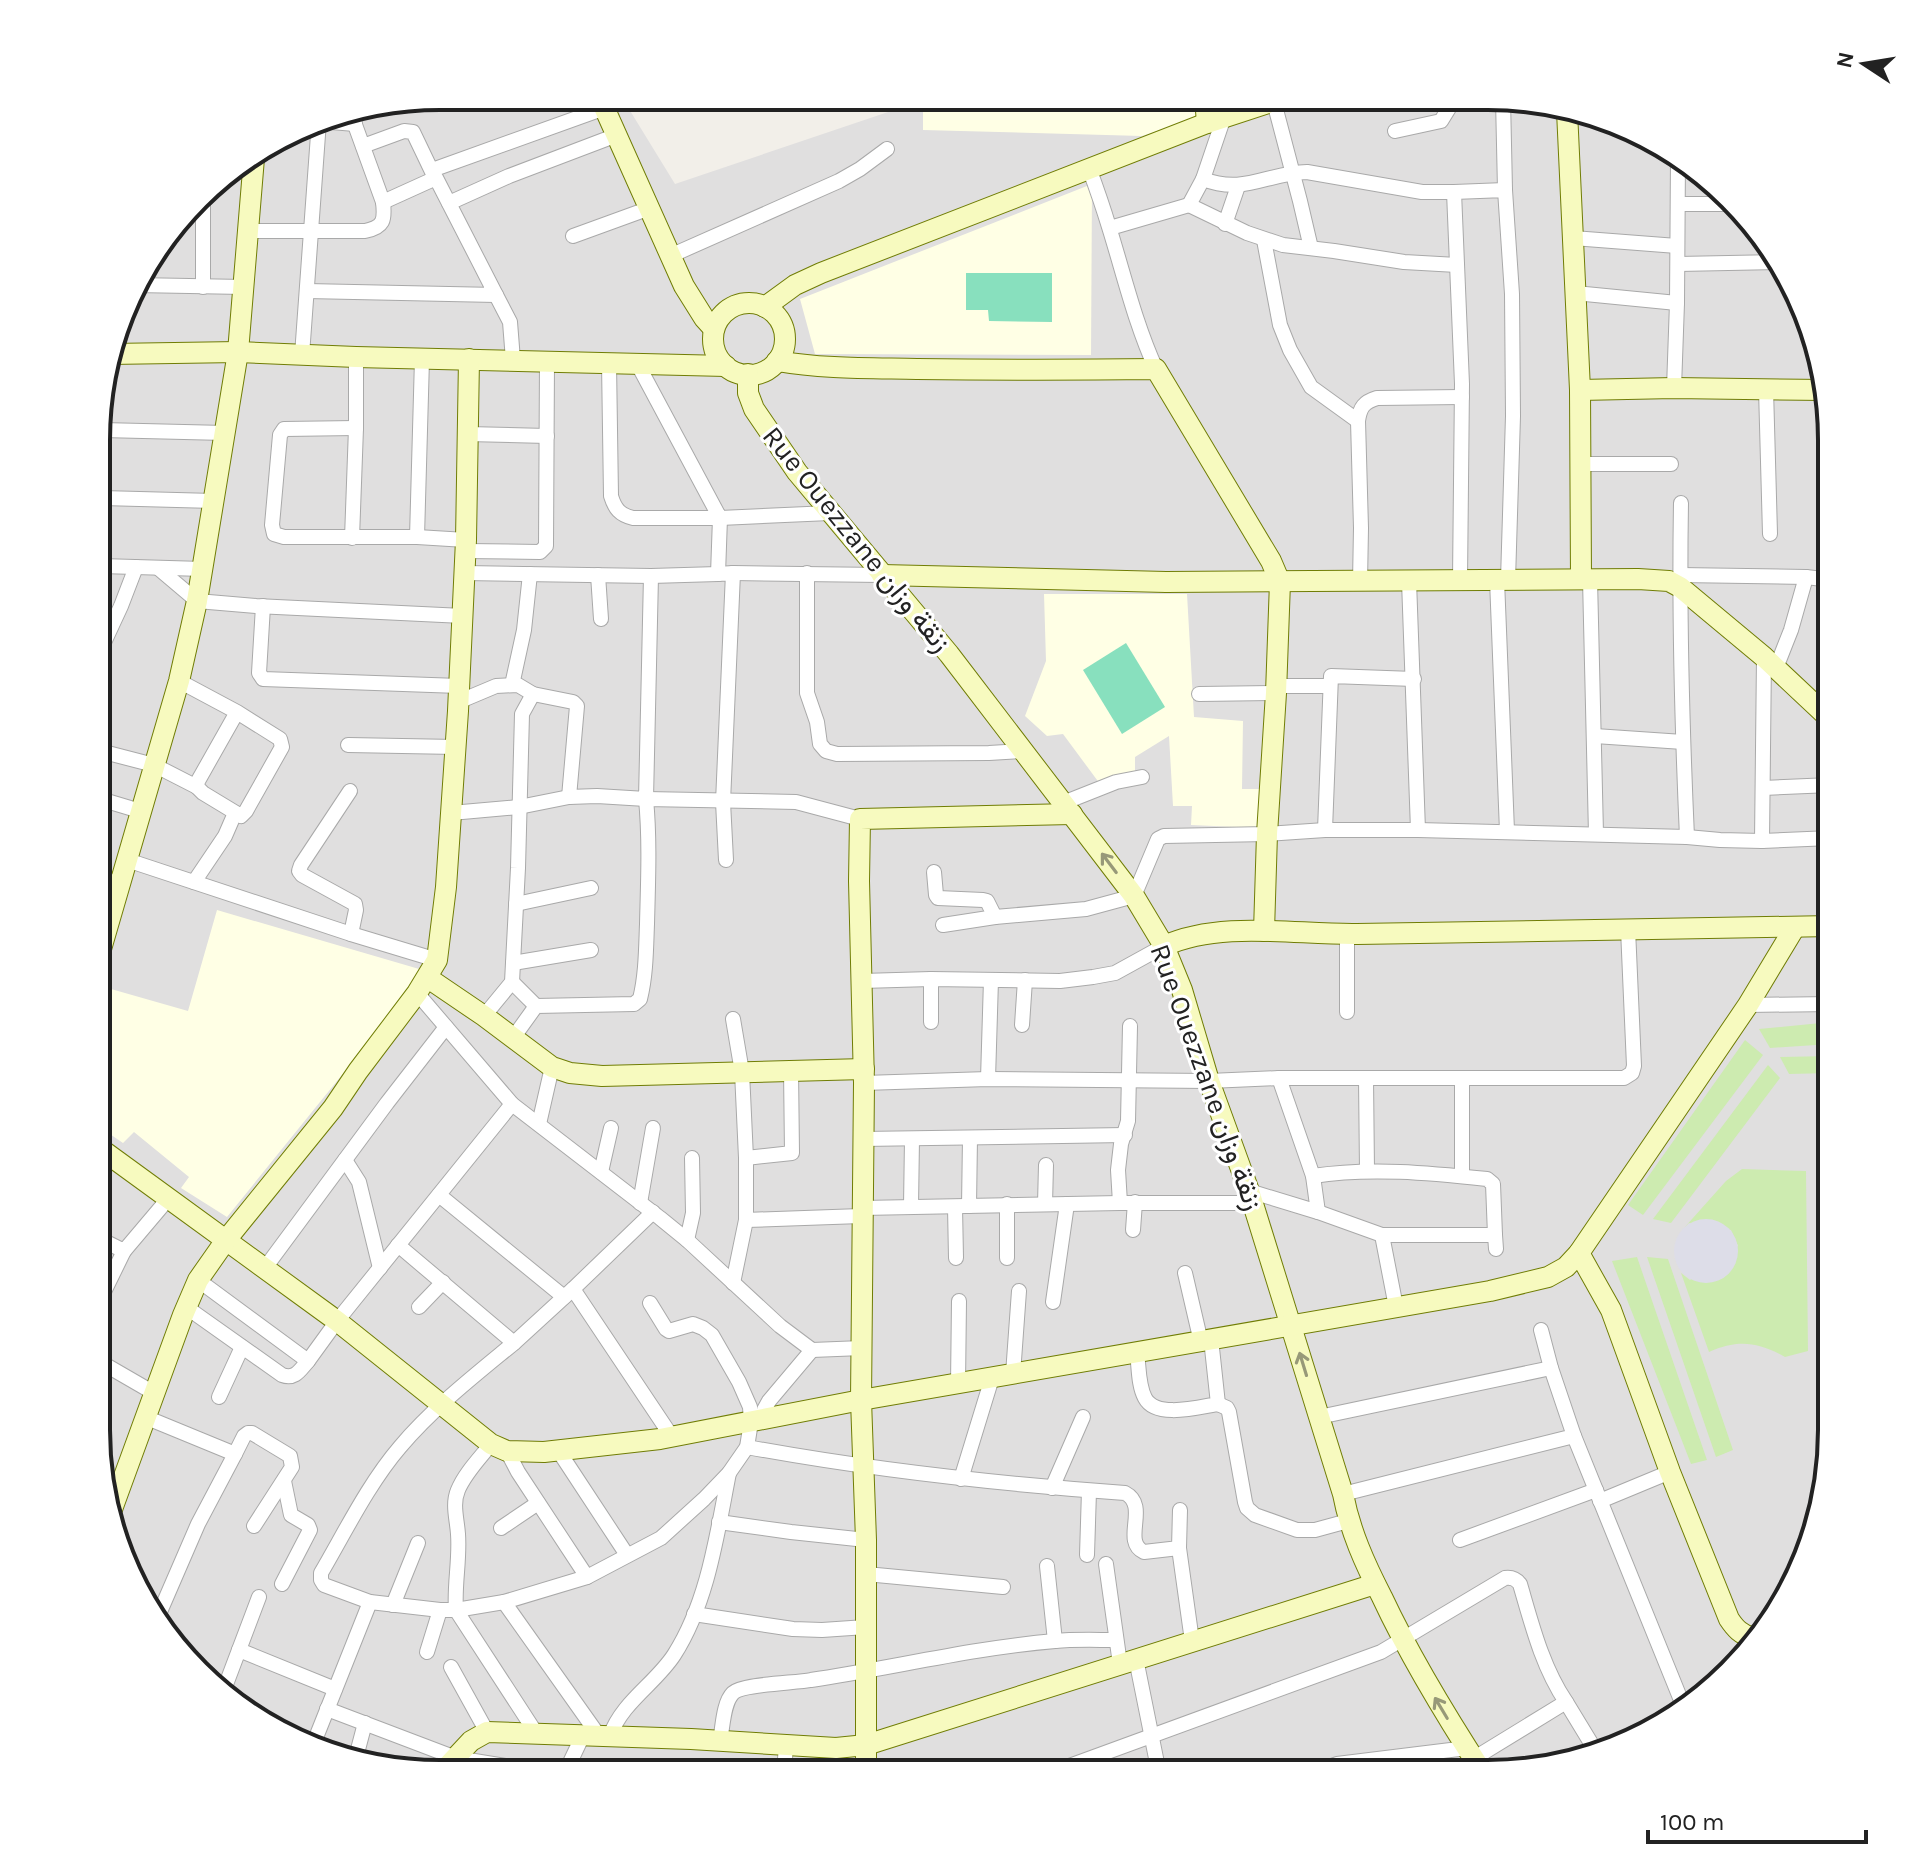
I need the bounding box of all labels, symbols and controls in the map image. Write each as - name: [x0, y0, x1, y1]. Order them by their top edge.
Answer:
- north arrow: [1824, 24, 1904, 104]
- text: N: [1831, 50, 1860, 70]
- street label: Rue Ouezzane زنقة وزان: [755, 420, 958, 659]
- one-way arrow: [1101, 853, 1118, 875]
- street label: Rue Ouezzane زنقة وزان: [1143, 939, 1271, 1215]
- one-way arrow: [1295, 1352, 1309, 1377]
- one-way arrow: [1433, 1697, 1449, 1720]
- scale bar: [1648, 1794, 1866, 1844]
- text: 100 m: [1660, 1808, 1725, 1836]

